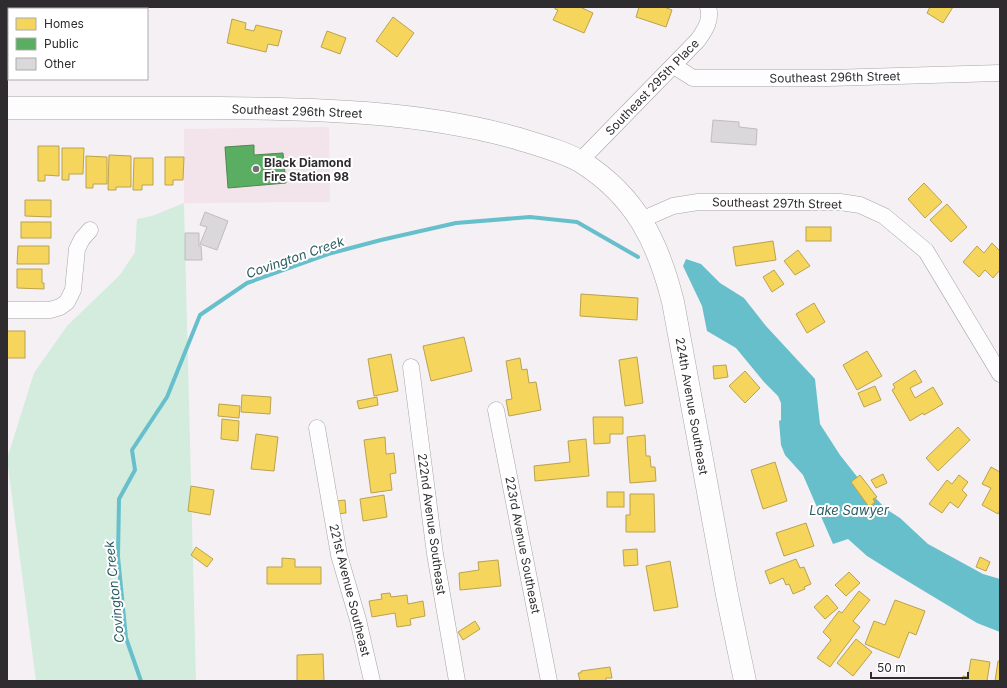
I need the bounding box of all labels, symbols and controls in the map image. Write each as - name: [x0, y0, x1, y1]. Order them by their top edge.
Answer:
- legend: [8, 8, 148, 80]
- text: Homes: [44, 16, 84, 31]
- text: Public: [44, 36, 79, 51]
- street label: Southeast 295th Place: [602, 36, 702, 138]
- text: Other: [44, 56, 76, 71]
- street label: Southeast 296th Street: [769, 68, 901, 86]
- street label: Southeast 296th Street: [231, 101, 363, 121]
- place label: Black Diamond Fire Station 98: [264, 155, 351, 184]
- marker: Black Diamond Fire Station 98: [251, 164, 261, 174]
- street label: Southeast 297th Street: [712, 194, 842, 212]
- water label: Covington Creek: [244, 232, 347, 281]
- street label: 224th Avenue Southeast: [673, 336, 711, 476]
- street label: 222nd Avenue Southeast: [415, 452, 449, 596]
- street label: 223rd Avenue Southeast: [502, 475, 544, 615]
- water label: Lake Sawyer: [809, 502, 890, 518]
- street label: 221st Avenue Southeast: [326, 522, 374, 658]
- water label: Covington Creek: [101, 539, 127, 644]
- scale bar: [871, 654, 968, 680]
- text: 50 m: [877, 660, 906, 675]

